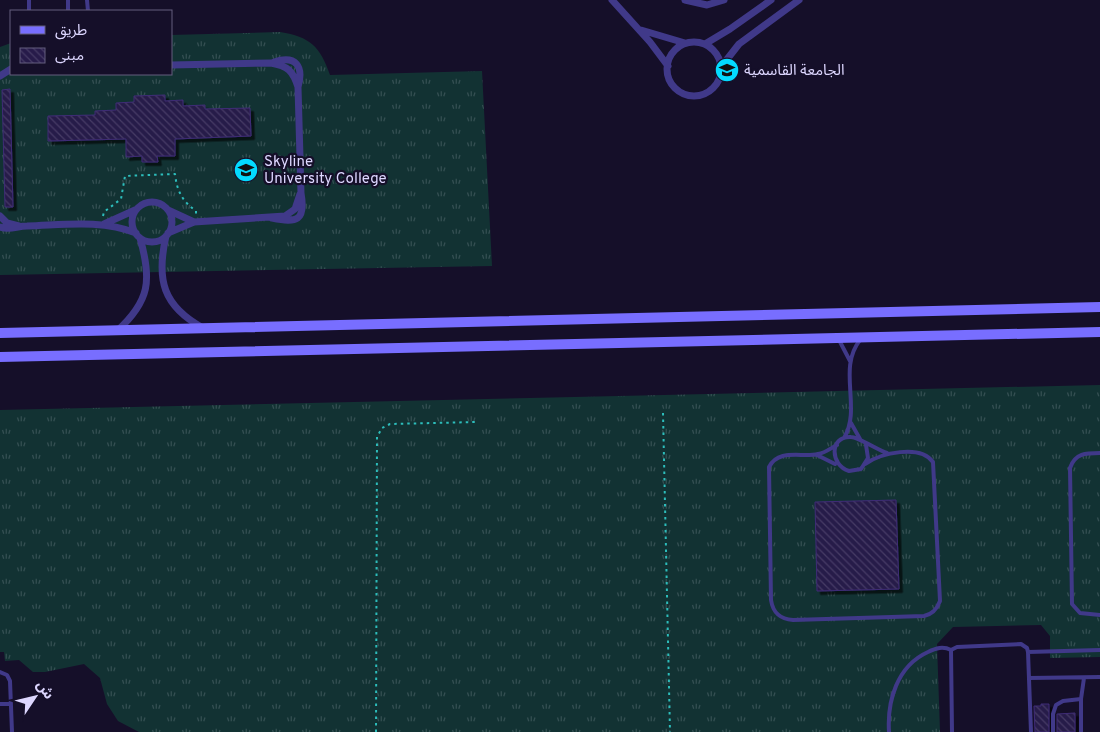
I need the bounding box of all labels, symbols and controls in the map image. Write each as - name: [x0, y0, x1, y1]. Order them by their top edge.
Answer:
- legend: [10, 10, 172, 75]
- text: طريق: [55, 22, 87, 41]
- text: مبنى: [55, 47, 84, 66]
- school or university icon: الجامعة القاسمية: [714, 57, 740, 83]
- place label: الجامعة القاسمية: [744, 62, 844, 81]
- place label: Skyline University College: [264, 153, 387, 189]
- school or university icon: Skyline University College: [233, 157, 259, 183]
- north arrow: [10, 672, 60, 722]
- text: ش: [32, 678, 57, 703]

